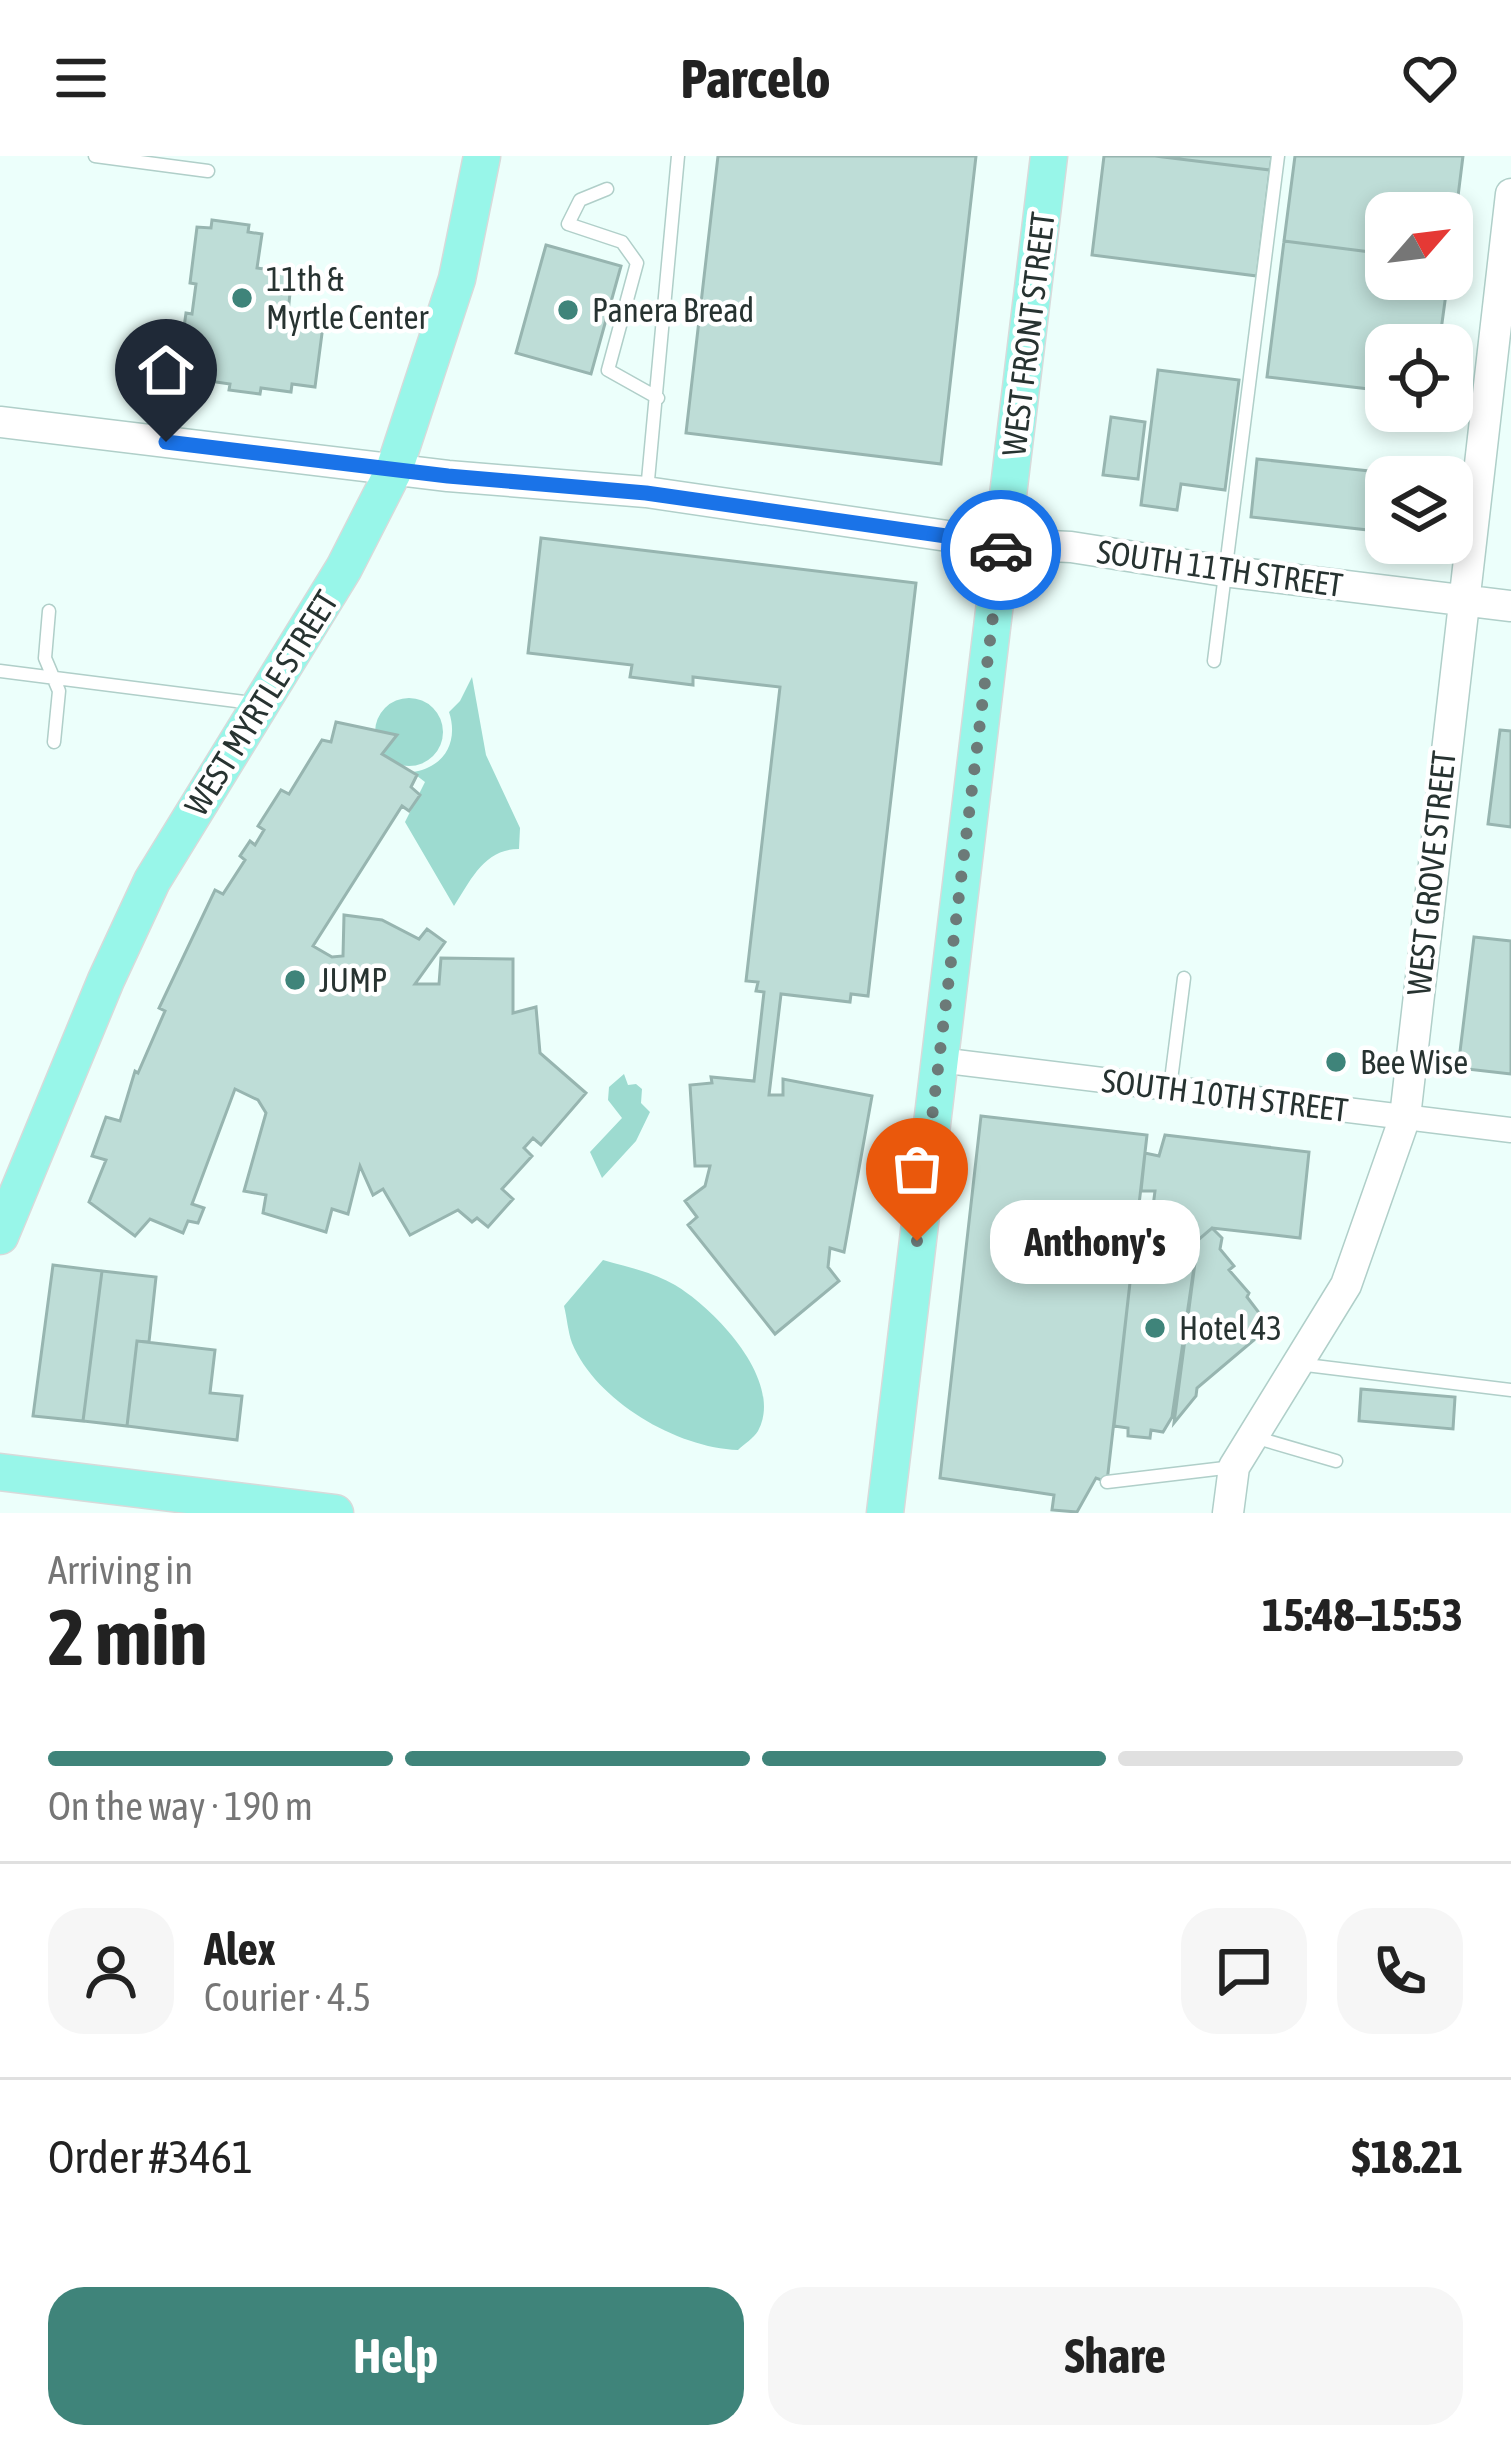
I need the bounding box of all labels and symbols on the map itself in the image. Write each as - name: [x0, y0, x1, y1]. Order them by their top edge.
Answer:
- north arrow: [1365, 192, 1473, 300]
- street label: WEST FRONT STREET: [994, 209, 1062, 458]
- place label: 11th & Myrtle Center: [266, 260, 430, 336]
- marker: 11th & Myrtle Center: [229, 285, 255, 311]
- place label: Panera Bread: [592, 291, 754, 329]
- marker: Panera Bread: [555, 297, 581, 323]
- pin: [115, 319, 217, 442]
- courier: [941, 490, 1061, 610]
- street label: SOUTH 11TH STREET: [1095, 532, 1346, 604]
- street label: WEST MYRTLE STREET: [177, 583, 346, 822]
- street label: WEST GROVE STREET: [1399, 748, 1463, 997]
- place label: JUMP: [319, 961, 387, 999]
- marker: JUMP: [282, 967, 308, 993]
- place label: Bee Wise: [1360, 1043, 1468, 1081]
- marker: Bee Wise: [1323, 1049, 1349, 1075]
- street label: SOUTH 10TH STREET: [1100, 1061, 1351, 1129]
- pin: [866, 1118, 968, 1241]
- callout: Anthony's: [989, 1199, 1199, 1283]
- place label: Hotel 43: [1179, 1309, 1282, 1347]
- marker: Hotel 43: [1142, 1315, 1168, 1341]

